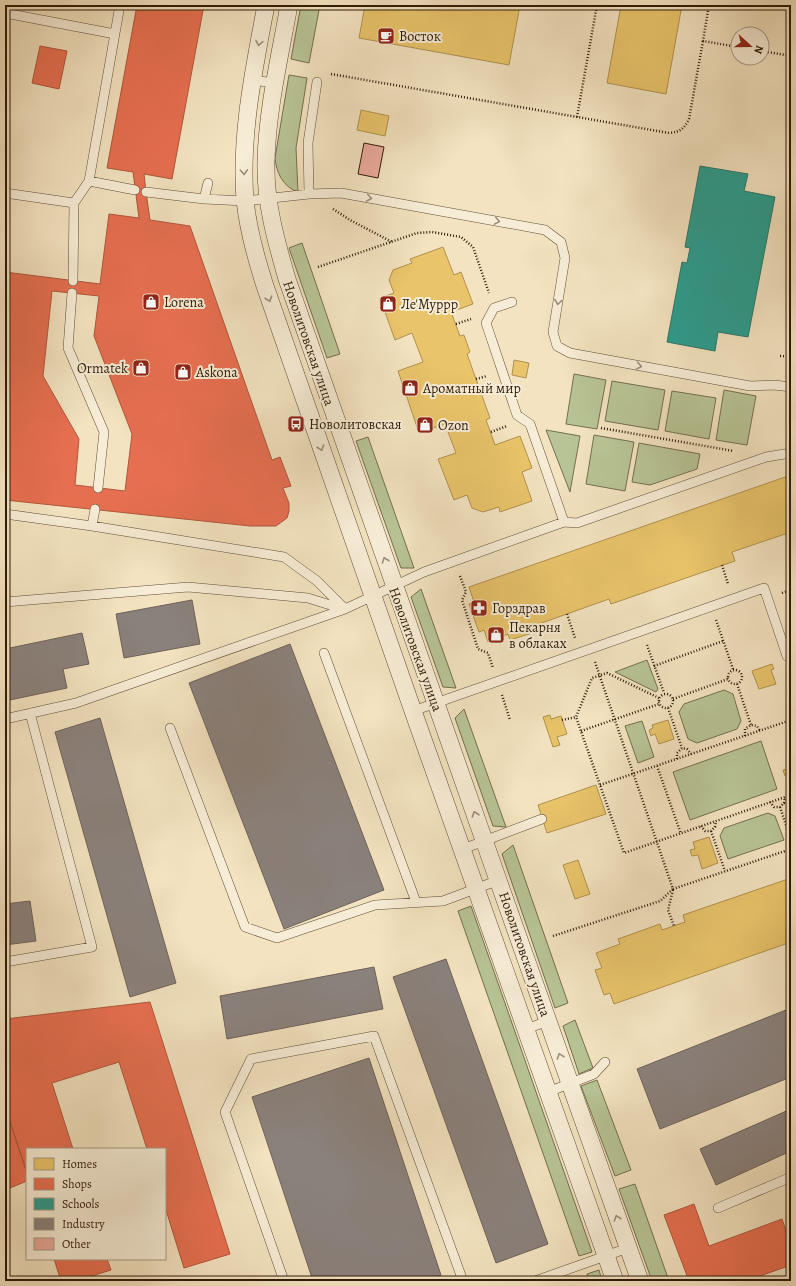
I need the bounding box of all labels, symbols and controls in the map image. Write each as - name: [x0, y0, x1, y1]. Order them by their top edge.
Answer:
- cafe icon: Восток: [376, 26, 396, 46]
- north arrow: [730, 26, 770, 66]
- place label: Восток: [399, 27, 441, 46]
- one-way arrow: [255, 40, 264, 46]
- text: N: [750, 43, 767, 56]
- one-way arrow: [240, 169, 248, 175]
- one-way arrow: [366, 194, 372, 202]
- one-way arrow: [494, 216, 500, 225]
- street label: Новолитовская улица: [278, 278, 339, 409]
- shop icon: Lorena: [141, 292, 161, 312]
- place label: Lorena: [164, 293, 204, 312]
- shop icon: Ле'Муррр: [378, 294, 398, 314]
- one-way arrow: [265, 295, 273, 302]
- place label: Ле'Муррр: [401, 295, 458, 314]
- one-way arrow: [554, 299, 563, 305]
- shop icon: Ormatek: [131, 358, 151, 378]
- place label: Ormatek: [77, 359, 128, 378]
- one-way arrow: [636, 361, 642, 370]
- shop icon: Askona: [173, 362, 193, 382]
- place label: Askona: [195, 363, 238, 382]
- shop icon: Ароматный мир: [400, 378, 420, 398]
- place label: Ароматный мир: [422, 379, 521, 398]
- bus stop icon: Новолитовская: [286, 414, 306, 434]
- place label: Новолитовская: [309, 415, 402, 434]
- shop icon: Ozon: [415, 415, 435, 435]
- place label: Ozon: [438, 416, 469, 435]
- one-way arrow: [317, 445, 325, 452]
- one-way arrow: [381, 556, 389, 563]
- street label: Новолитовская улица: [384, 584, 447, 714]
- pharmacy icon: Горздрав: [469, 598, 489, 618]
- place label: Горздрав: [492, 599, 546, 618]
- place label: Пекарня в облаках: [509, 618, 567, 653]
- shop icon: Пекарня в облаках: [486, 625, 506, 645]
- one-way arrow: [471, 811, 480, 818]
- street label: Новолитовская улица: [494, 889, 555, 1020]
- one-way arrow: [557, 1052, 565, 1059]
- legend: [26, 1148, 166, 1260]
- text: Homes: [62, 1156, 97, 1172]
- text: Shops: [62, 1176, 92, 1192]
- text: Schools: [62, 1196, 99, 1212]
- one-way arrow: [614, 1214, 622, 1221]
- text: Industry: [62, 1216, 105, 1232]
- text: Other: [62, 1236, 91, 1252]

